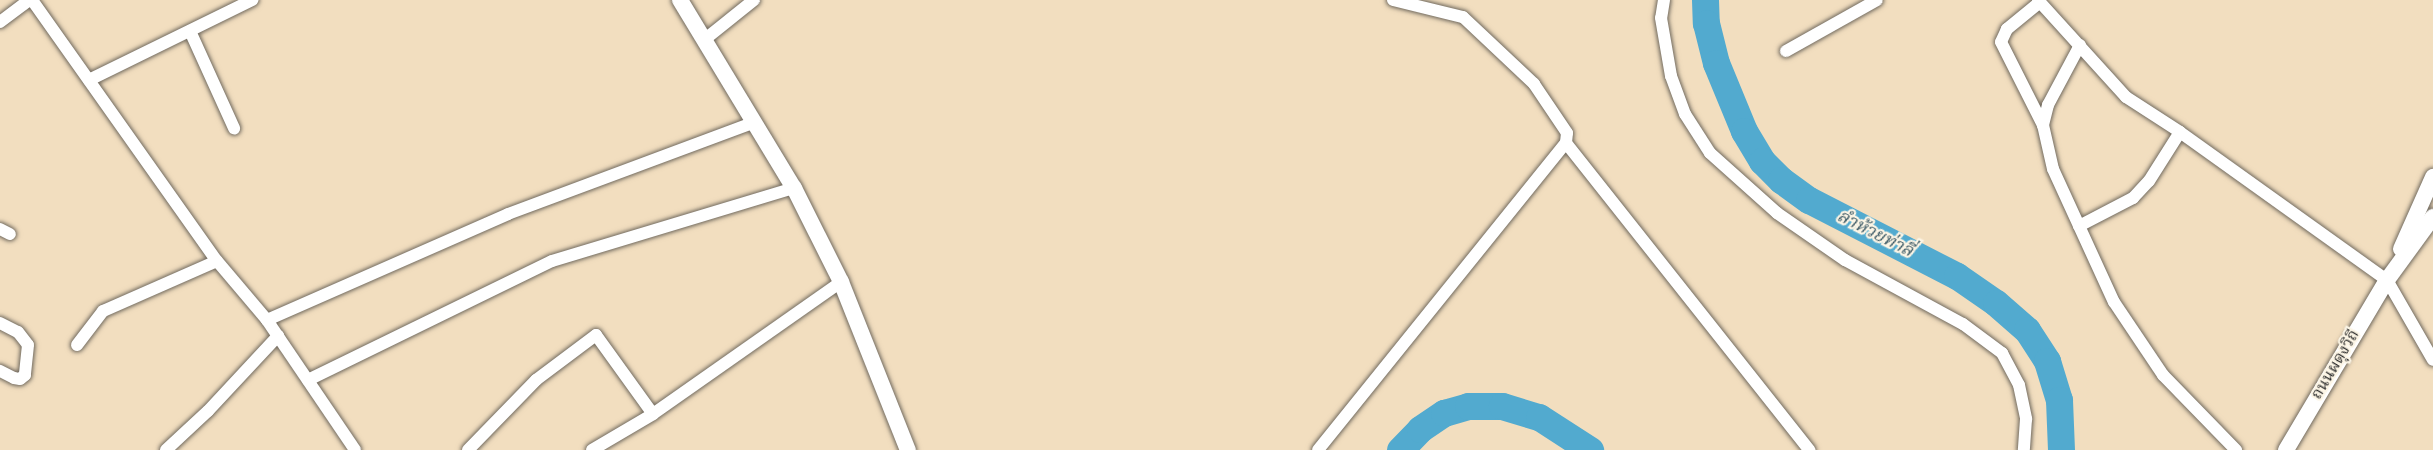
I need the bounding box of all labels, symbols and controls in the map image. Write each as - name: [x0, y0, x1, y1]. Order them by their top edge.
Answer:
- water label: ลำห้วยท่าลี่: [1833, 206, 1917, 262]
- street label: ถนนผดุงวิถี: [2308, 327, 2364, 403]

